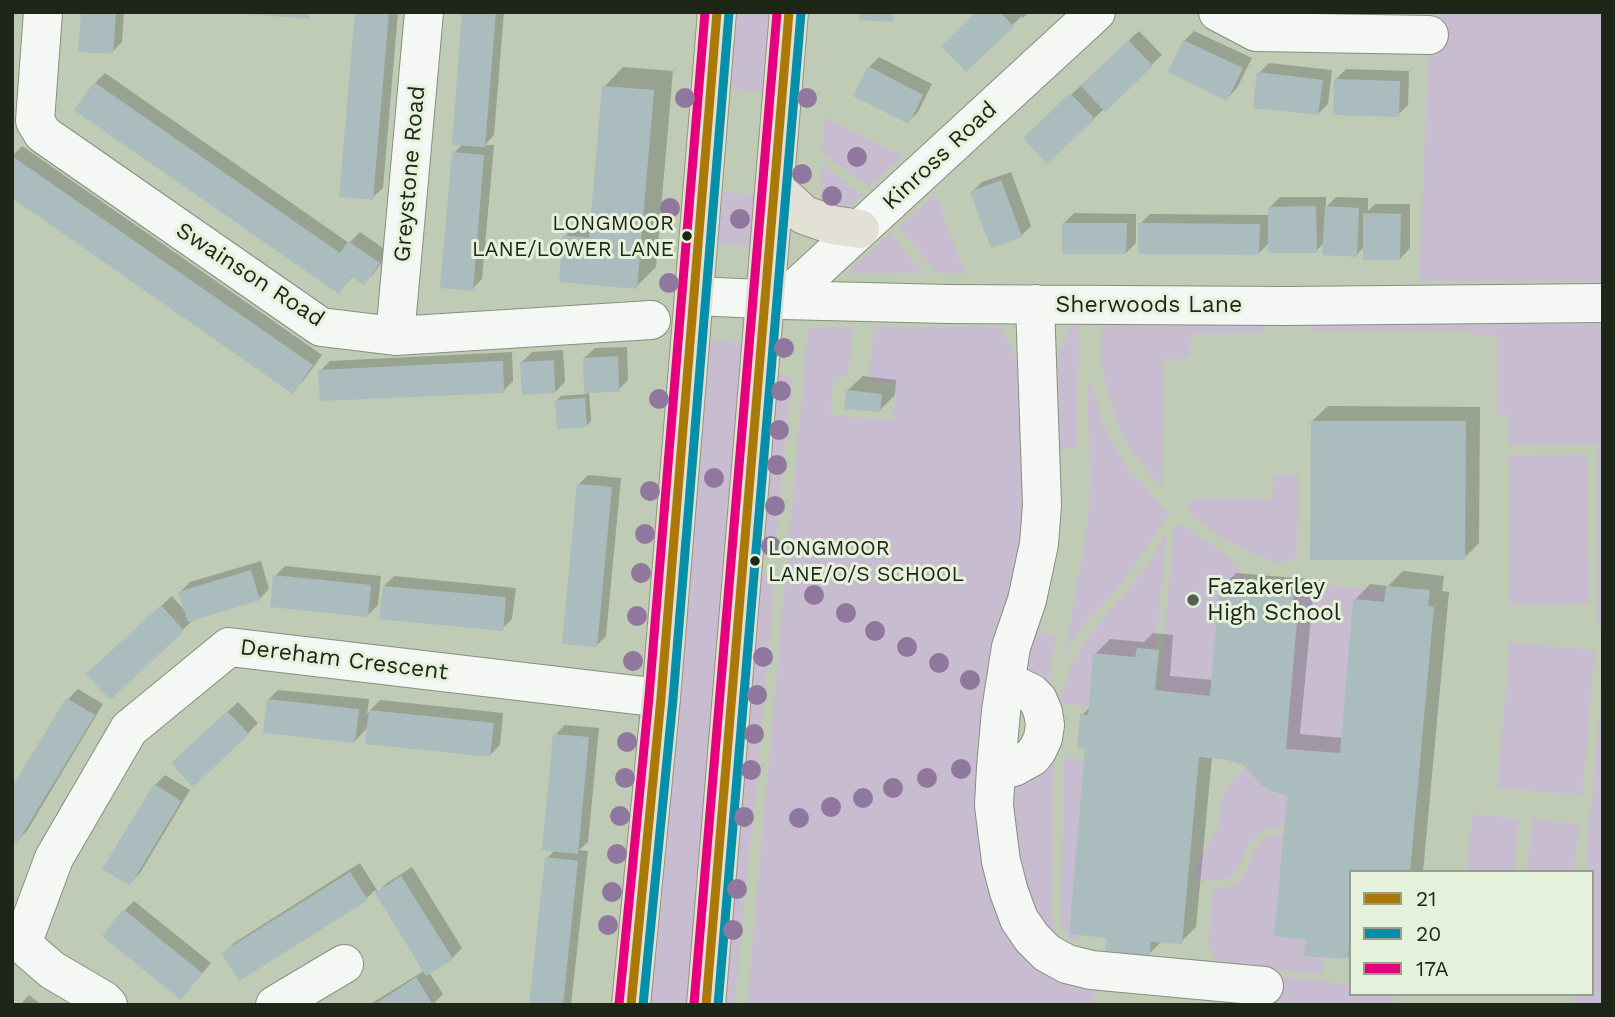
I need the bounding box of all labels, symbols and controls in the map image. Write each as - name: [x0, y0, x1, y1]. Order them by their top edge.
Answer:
- street label: Greystone Road: [389, 85, 431, 263]
- street label: Kinross Road: [877, 96, 1003, 216]
- place label: LONGMOOR LANE/LOWER LANE: [472, 211, 674, 261]
- street label: Swainson Road: [171, 217, 329, 333]
- marker: LONGMOOR LANE/LOWER LANE: [680, 229, 694, 243]
- street label: Sherwoods Lane: [1056, 291, 1242, 319]
- place label: LONGMOOR LANE/O/S SCHOOL: [768, 536, 964, 586]
- marker: LONGMOOR LANE/O/S SCHOOL: [748, 554, 762, 568]
- place label: Fazakerley High School: [1207, 573, 1341, 627]
- marker: Fazakerley High School: [1185, 592, 1201, 608]
- street label: Dereham Crescent: [238, 634, 450, 686]
- legend: [1349, 870, 1594, 996]
- text: 21: [1416, 886, 1436, 911]
- text: 20: [1416, 921, 1441, 946]
- text: 17A: [1416, 956, 1449, 981]

